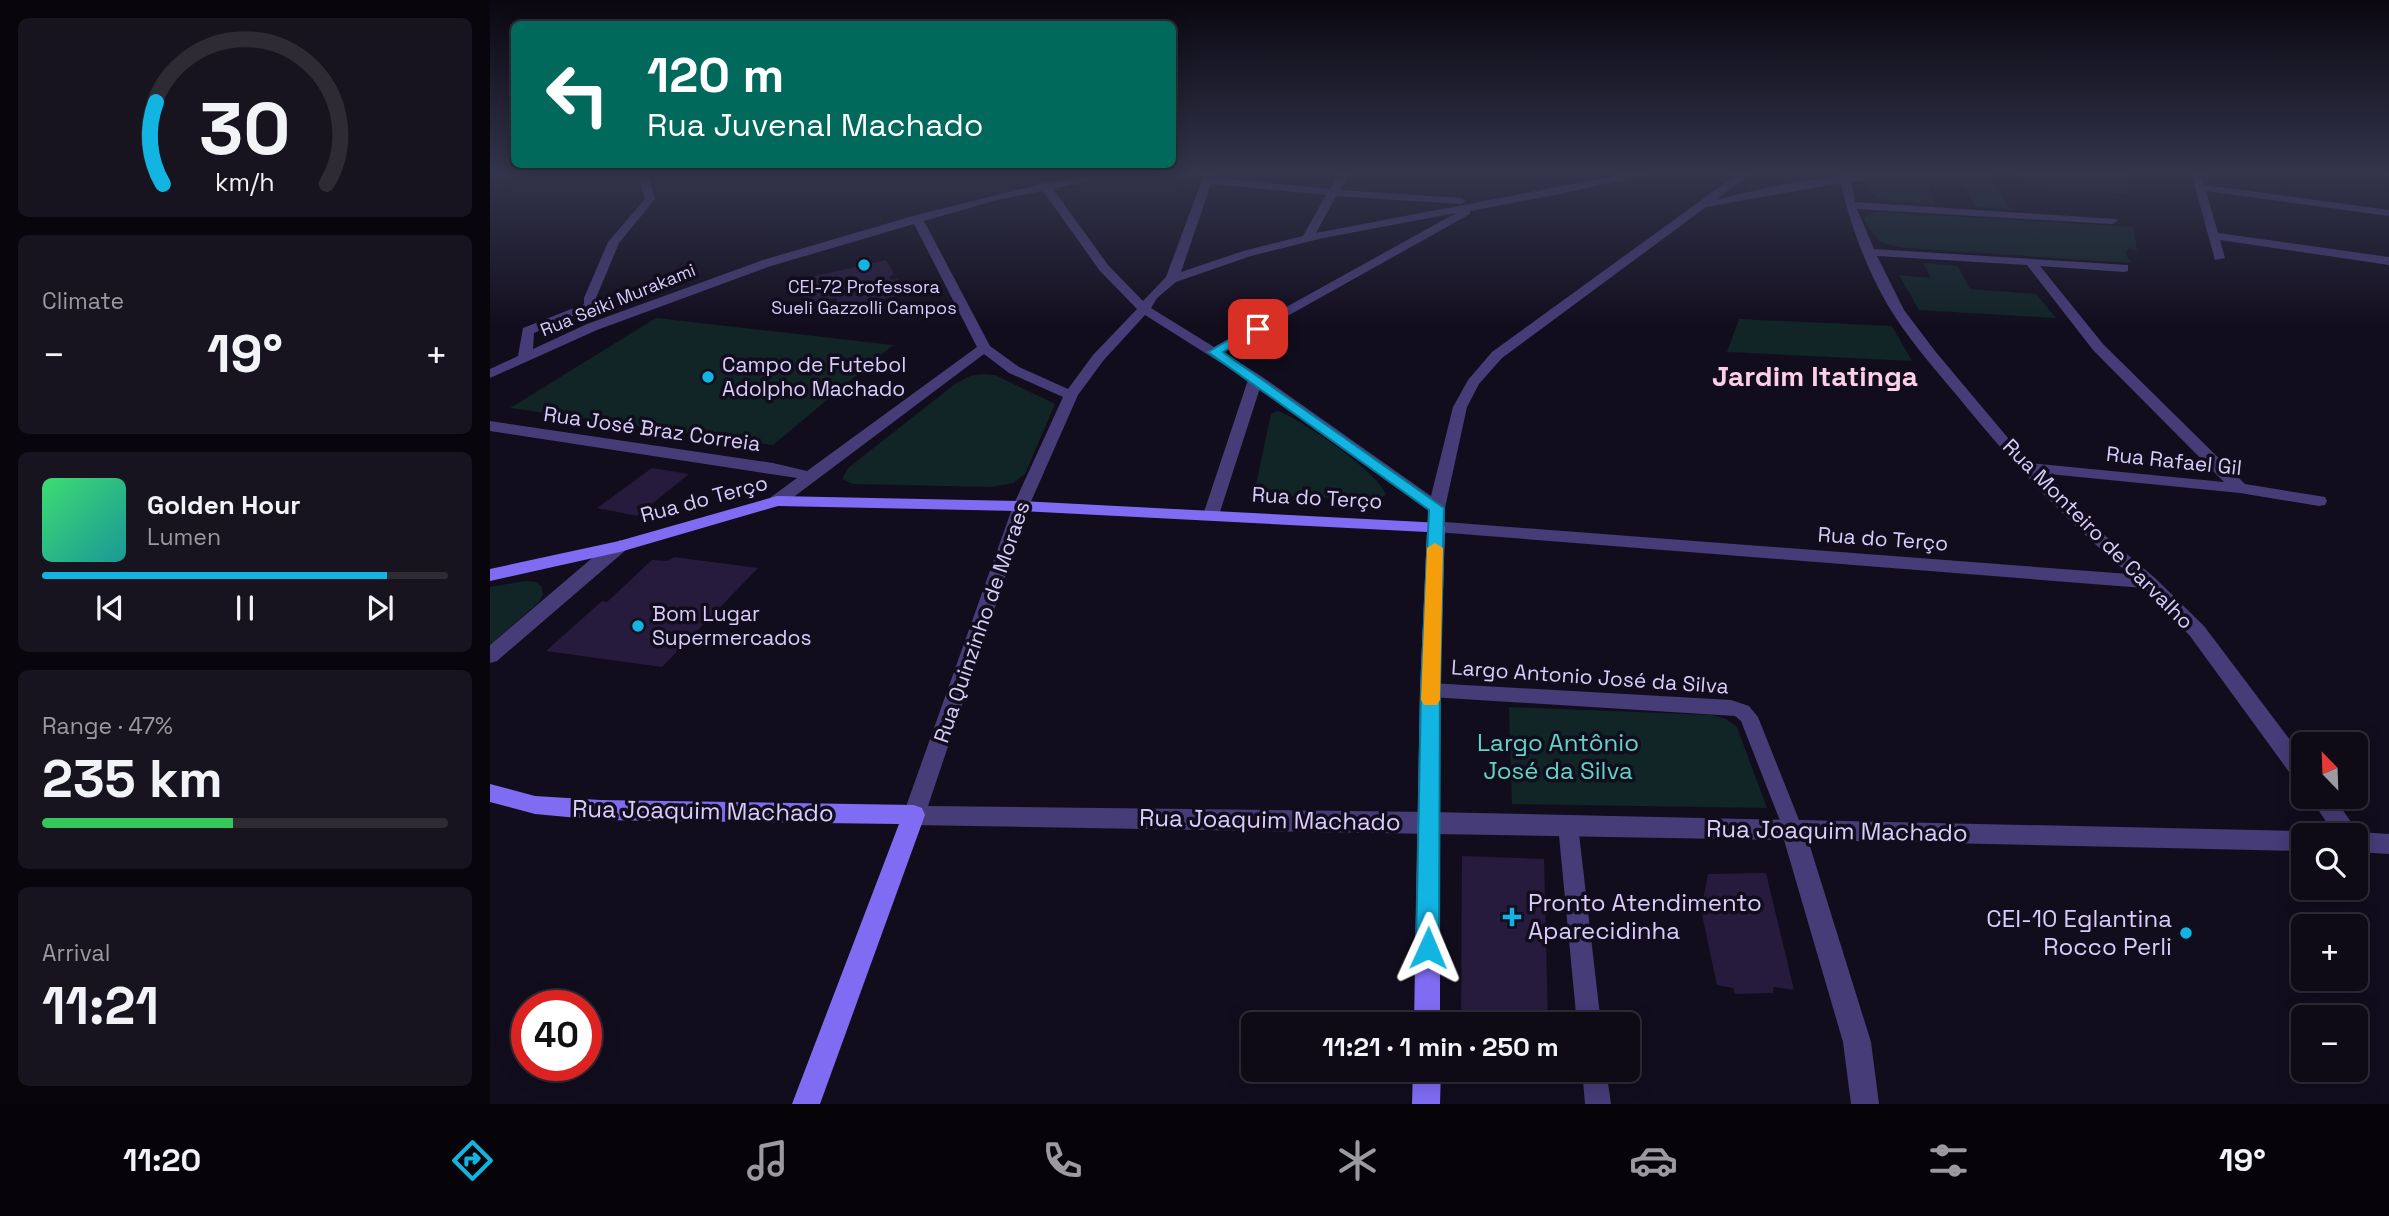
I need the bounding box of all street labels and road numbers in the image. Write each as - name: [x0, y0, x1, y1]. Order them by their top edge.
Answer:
- street label: Rua Seiki Murakami: [537, 258, 699, 341]
- street label: Rua José Braz Correia: [542, 400, 762, 457]
- street label: Rua Monteiro de Carvalho: [1997, 433, 2199, 635]
- street label: Rua Rafael Gil: [2105, 440, 2243, 481]
- street label: Rua do Terço: [637, 469, 770, 528]
- street label: Rua do Terço: [1251, 481, 1383, 514]
- street label: Rua Quinzinho de Moraes: [927, 497, 1036, 746]
- street label: Rua do Terço: [1817, 520, 1949, 557]
- street label: Largo Antonio José da Silva: [1450, 653, 1730, 700]
- street label: Rua Joaquim Machado: [572, 793, 834, 828]
- street label: Rua Joaquim Machado: [1139, 802, 1401, 837]
- street label: Rua Joaquim Machado: [1706, 813, 1968, 848]

